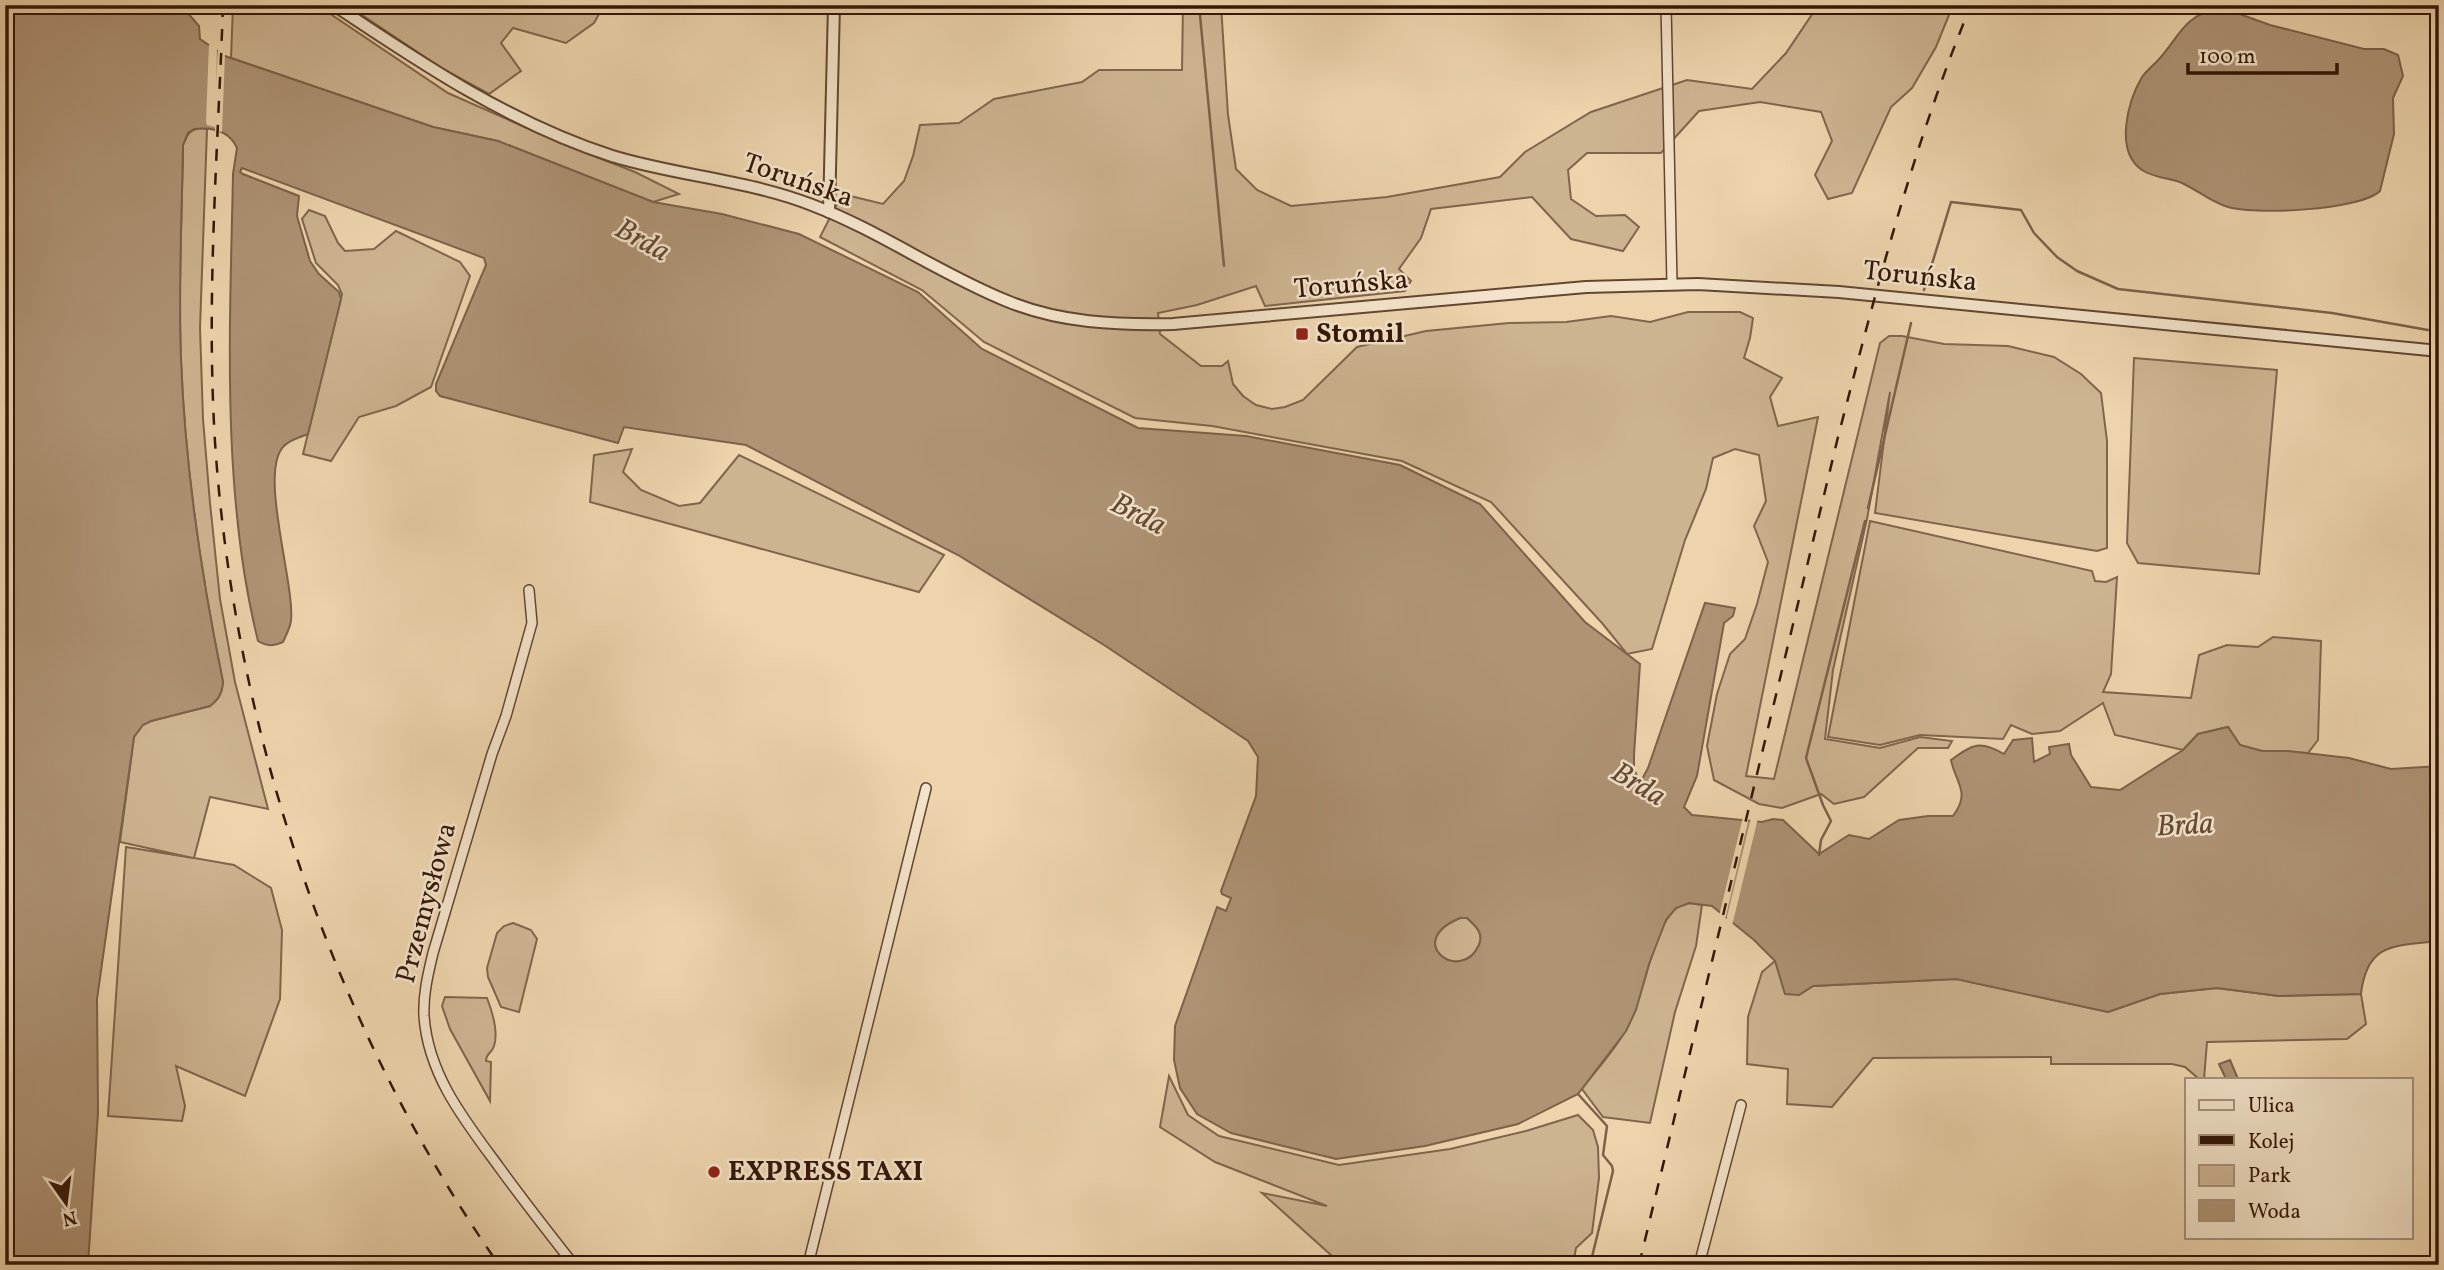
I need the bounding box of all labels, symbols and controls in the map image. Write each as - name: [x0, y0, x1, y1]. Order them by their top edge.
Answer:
- scale bar: [2188, 32, 2337, 76]
- text: 100 m: [2199, 43, 2256, 72]
- street label: Toruńska: [737, 144, 859, 218]
- water label: Brda: [607, 209, 677, 273]
- street label: Toruńska: [1861, 252, 1979, 302]
- street label: Toruńska: [1292, 261, 1410, 309]
- place label: Stomil: [1316, 315, 1404, 354]
- marker: Stomil: [1294, 326, 1310, 342]
- water label: Brda: [1103, 483, 1173, 547]
- water label: Brda: [1603, 752, 1673, 818]
- water label: Brda: [2155, 804, 2215, 848]
- street label: Przemysłowa: [387, 818, 467, 988]
- legend: [2185, 1078, 2412, 1238]
- text: Ulica: [2248, 1092, 2295, 1121]
- text: Kolej: [2248, 1128, 2295, 1157]
- place label: EXPRESS TAXI: [728, 1153, 923, 1192]
- text: Park: [2248, 1162, 2291, 1191]
- marker: EXPRESS TAXI: [706, 1164, 722, 1180]
- north arrow: [32, 1168, 102, 1238]
- text: Woda: [2248, 1198, 2301, 1227]
- text: N: [60, 1203, 79, 1232]

